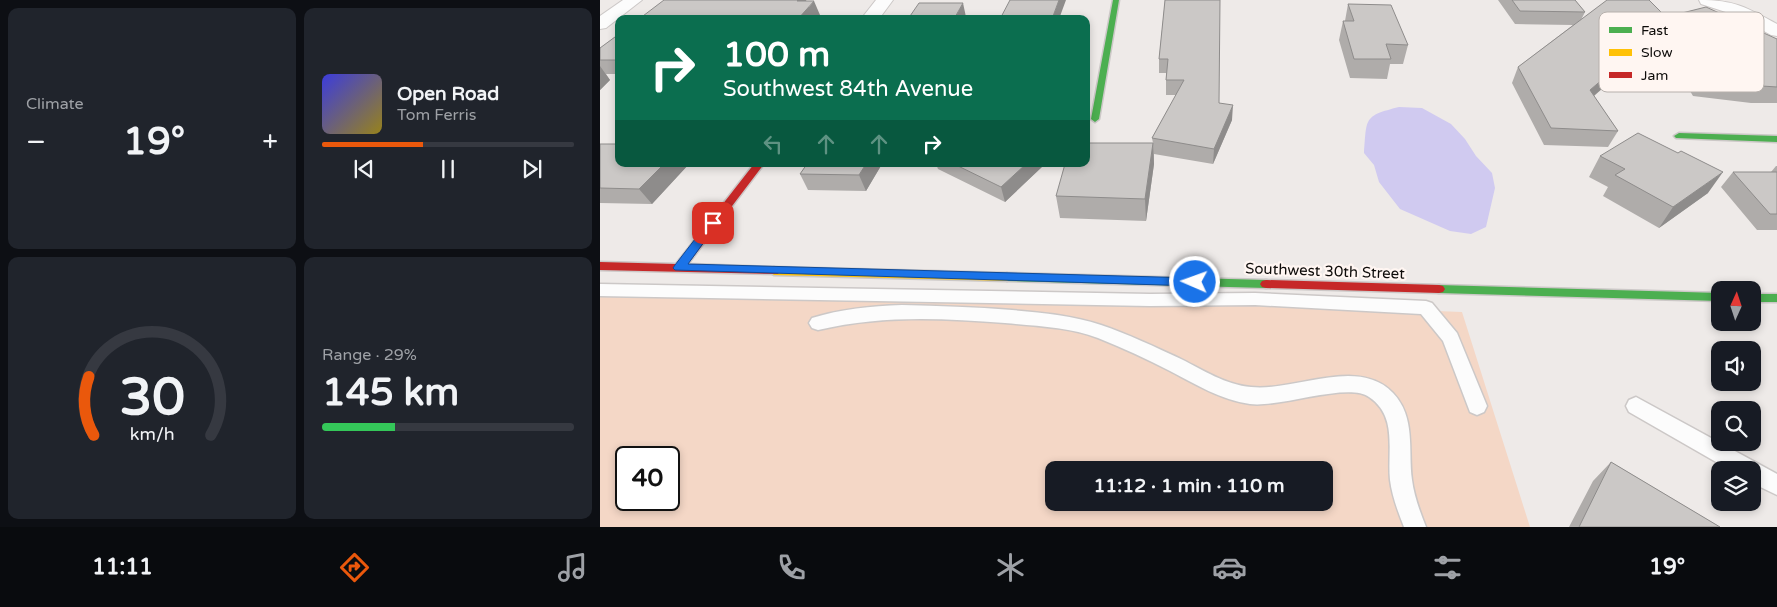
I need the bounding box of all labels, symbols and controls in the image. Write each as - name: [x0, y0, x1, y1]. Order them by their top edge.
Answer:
- legend: [1599, 12, 1764, 92]
- text: Fast: [1641, 22, 1669, 39]
- text: 100 m: [723, 34, 830, 76]
- icon: right: [640, 35, 705, 100]
- text: Slow: [1641, 44, 1673, 61]
- text: Jam: [1641, 67, 1668, 84]
- text: Southwest 84th Avenue: [723, 76, 973, 102]
- text: Open Road: [397, 83, 499, 105]
- text: Climate: [26, 94, 84, 114]
- text: Tom Ferris: [397, 105, 476, 125]
- text: 19°: [123, 119, 185, 165]
- text: −: [26, 125, 46, 159]
- text: +: [262, 125, 278, 159]
- icon: left: [759, 130, 787, 158]
- icon: ahead: [812, 130, 840, 158]
- icon: ahead: [865, 130, 893, 158]
- icon: right: [918, 130, 946, 158]
- icon: previous: [350, 155, 378, 183]
- icon: pause: [434, 155, 462, 183]
- icon: next: [518, 155, 546, 183]
- pin: [692, 202, 734, 244]
- icon: arrive: [699, 209, 727, 237]
- position arrow: [1168, 255, 1220, 307]
- street label: Southwest 30th Street: [1245, 259, 1405, 283]
- north arrow: [1711, 281, 1761, 331]
- map controls: [1711, 281, 1761, 511]
- button: sound: [1711, 341, 1761, 391]
- text: Range · 29%: [322, 345, 417, 365]
- text: 30: [119, 366, 185, 429]
- text: 145 km: [322, 370, 459, 416]
- button: search: [1711, 401, 1761, 451]
- text: km/h: [130, 424, 174, 445]
- speed limit sign: 40: [615, 446, 680, 511]
- button: layers: [1711, 461, 1761, 511]
- text: 11:12 · 1 min · 110 m: [1093, 475, 1285, 497]
- icon: directions: [337, 550, 372, 585]
- icon: music: [555, 550, 590, 585]
- icon: phone: [774, 550, 809, 585]
- icon: climate: [993, 550, 1028, 585]
- icon: car: [1212, 550, 1247, 585]
- icon: filters: [1430, 550, 1465, 585]
- text: 11:11: [92, 554, 153, 580]
- text: 19°: [1649, 554, 1685, 580]

